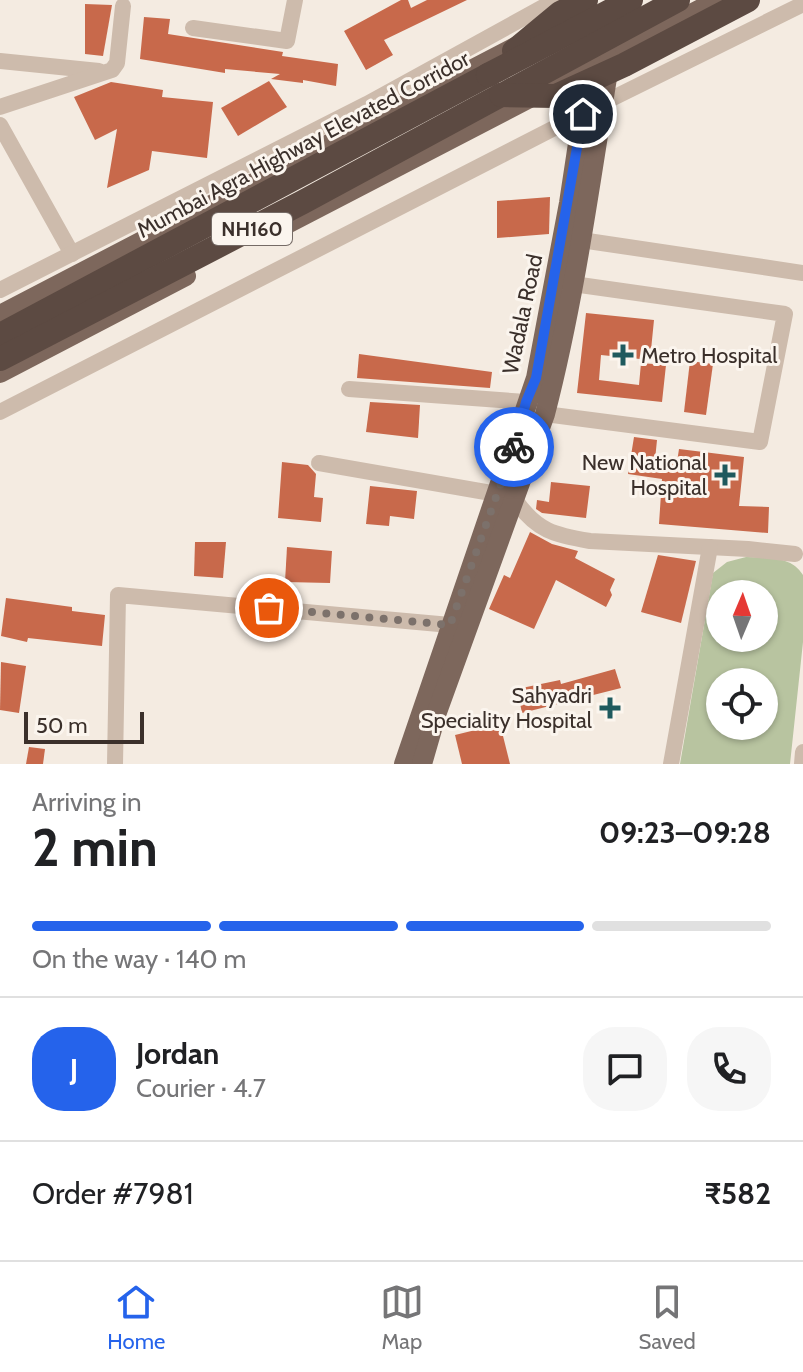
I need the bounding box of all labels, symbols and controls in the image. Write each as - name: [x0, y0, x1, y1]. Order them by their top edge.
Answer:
- street label: Mumbai Agra Highway Elevated Corridor: [132, 45, 474, 244]
- pin: [549, 80, 617, 148]
- icon: home: [561, 92, 605, 136]
- road number: NH160: [212, 213, 292, 245]
- street label: Wadala Road: [497, 252, 548, 376]
- place label: Metro Hospital: [641, 342, 778, 369]
- marker: Metro Hospital: [612, 344, 634, 366]
- courier: [474, 407, 554, 487]
- icon: bike: [492, 425, 536, 469]
- place label: New National Hospital: [582, 449, 708, 501]
- marker: New National Hospital: [714, 464, 736, 486]
- pin: [235, 574, 303, 642]
- north arrow: [706, 580, 778, 652]
- map controls: [706, 580, 778, 740]
- icon: bag: [247, 586, 291, 630]
- button: locate: [706, 668, 778, 740]
- place label: Sahyadri Speciality Hospital: [421, 682, 593, 734]
- marker: Sahyadri Speciality Hospital: [599, 697, 621, 719]
- scale bar: [24, 708, 144, 744]
- text: 50 m: [36, 712, 88, 739]
- text: Arriving in: [32, 786, 142, 818]
- text: 09:23–09:28: [599, 814, 771, 851]
- text: 2 min: [32, 816, 158, 879]
- text: On the way · 140 m: [32, 943, 246, 975]
- button: chat: [583, 1027, 667, 1111]
- button: phone: [687, 1027, 771, 1111]
- text: Jordan: [136, 1035, 219, 1072]
- text: J: [70, 1051, 78, 1088]
- text: Courier · 4.7: [136, 1072, 266, 1104]
- text: Order #7981: [32, 1175, 193, 1212]
- text: ₹582: [705, 1175, 771, 1212]
- tab: Home: [107, 1280, 165, 1355]
- tab: Map: [380, 1280, 424, 1355]
- tab: Saved: [639, 1280, 696, 1355]

